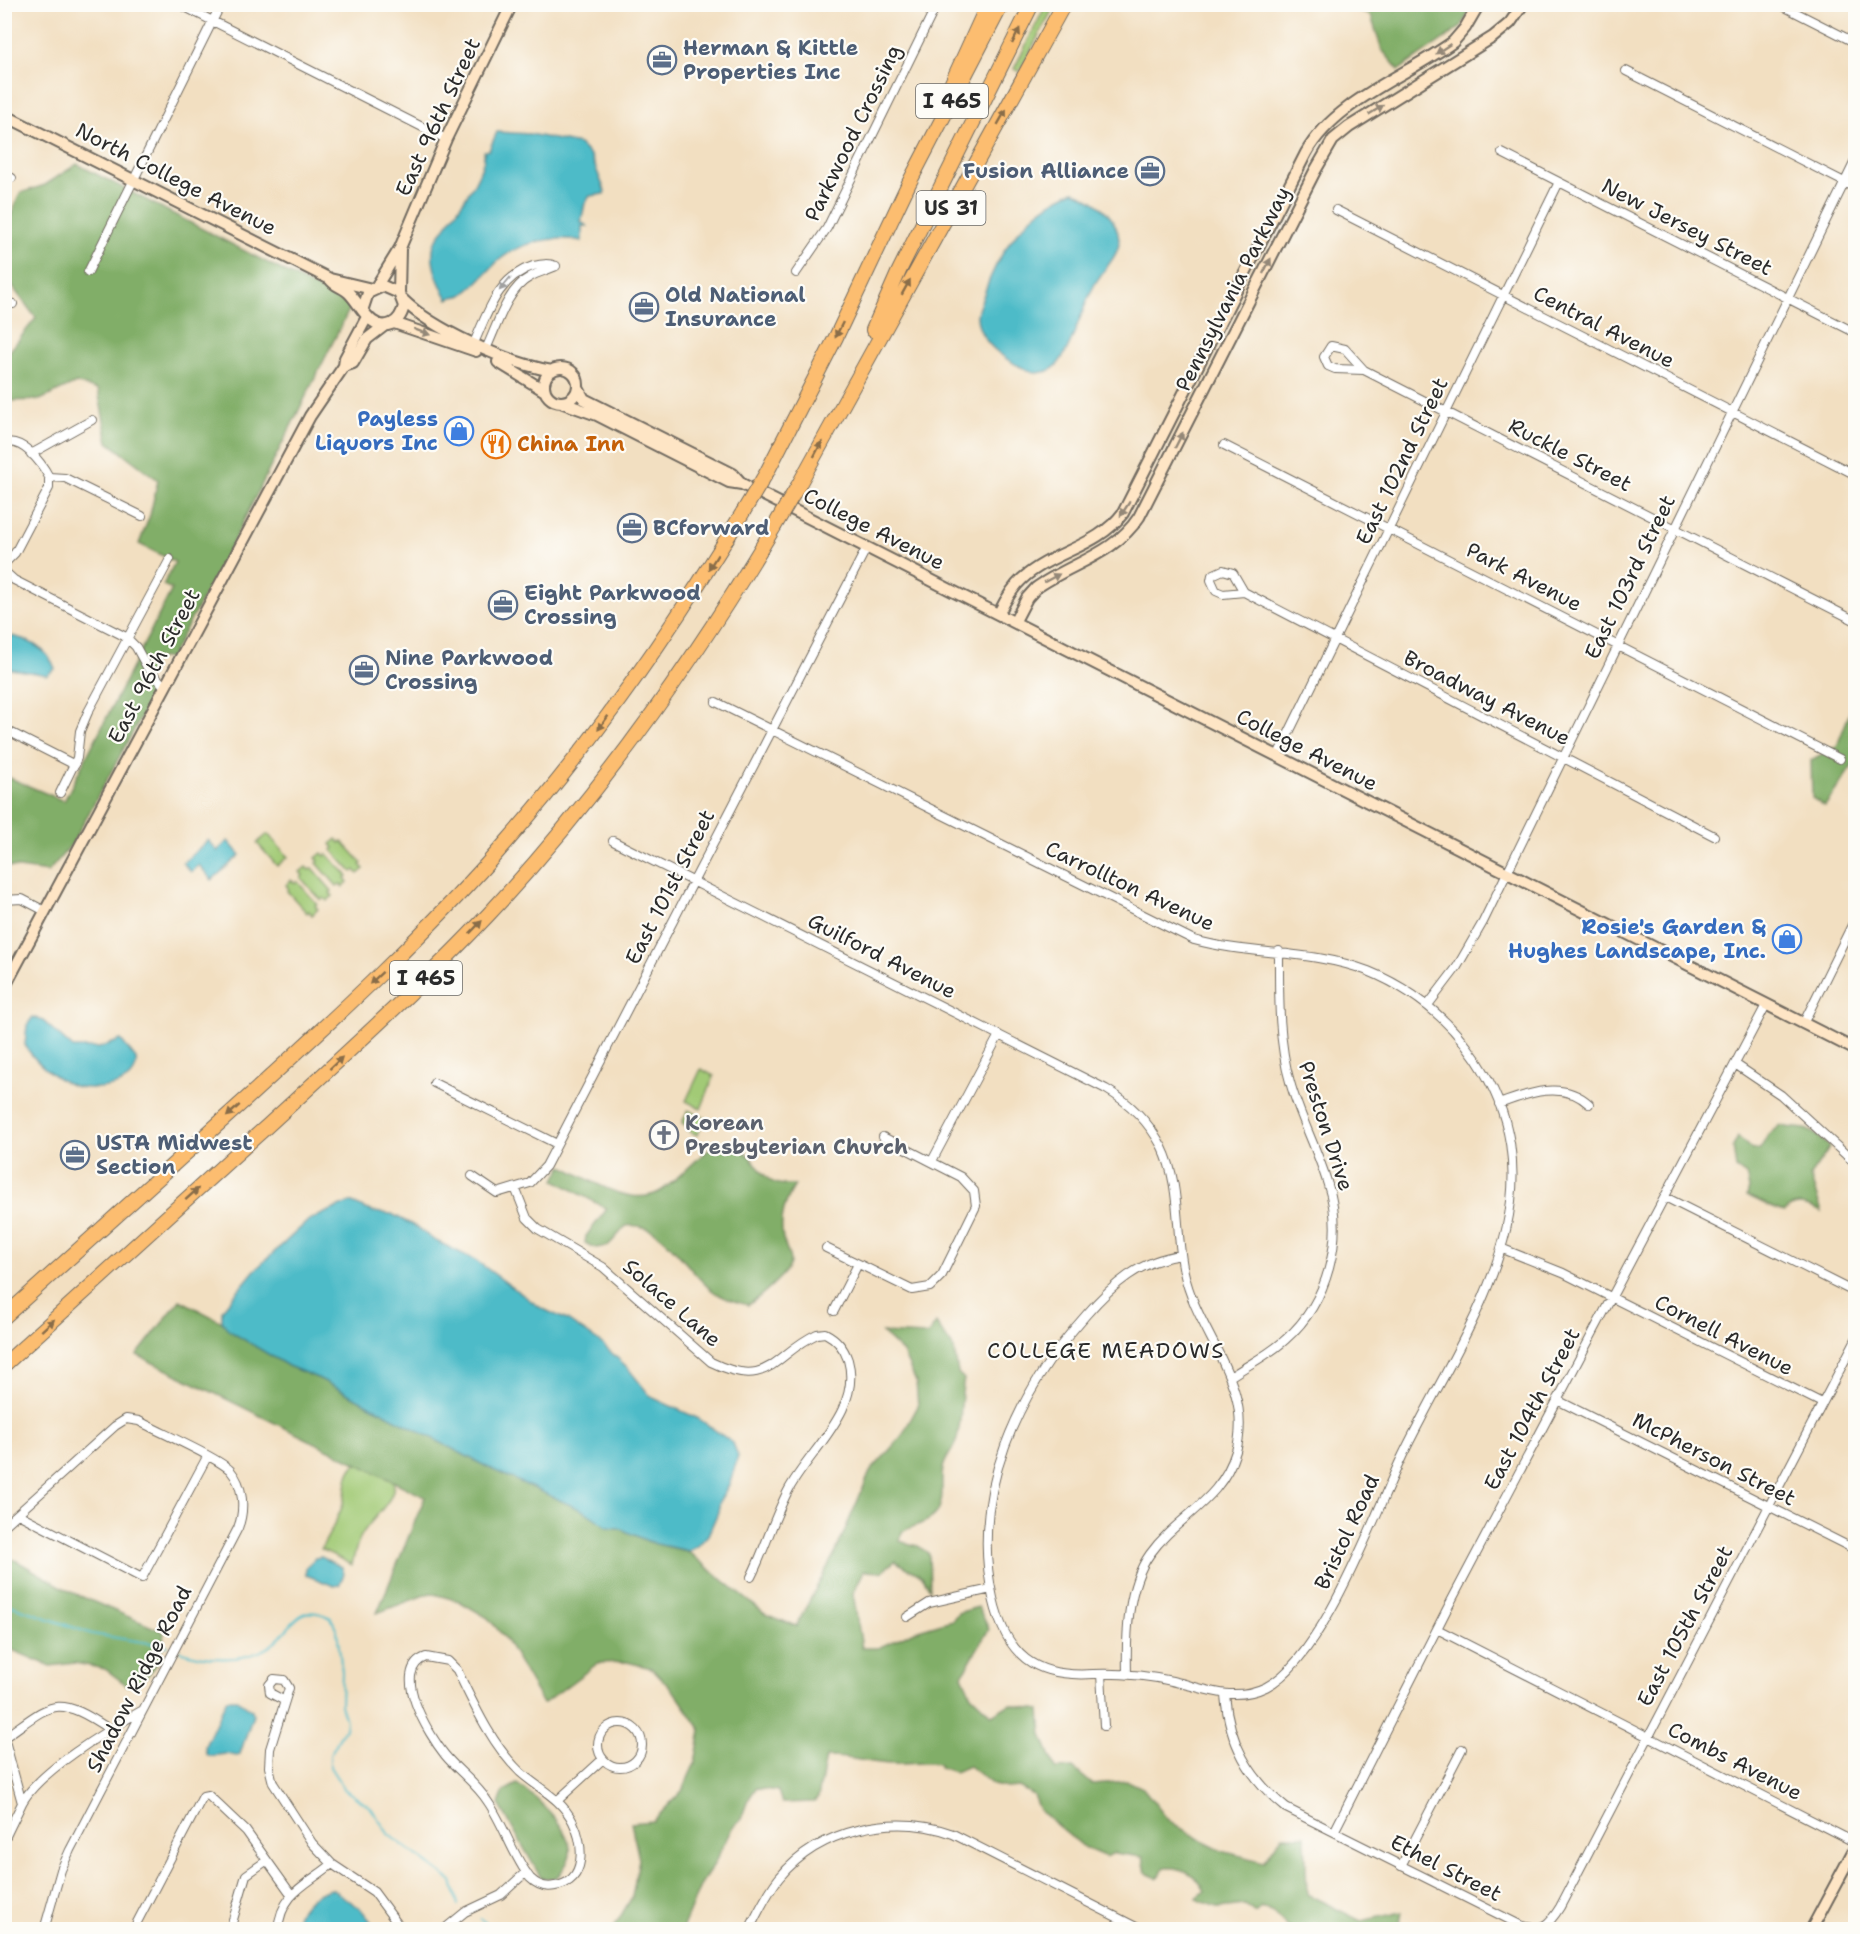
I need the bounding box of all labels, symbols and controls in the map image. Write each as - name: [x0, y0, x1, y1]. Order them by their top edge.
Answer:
- one-way arrow: [1011, 28, 1021, 45]
- street label: East 96th Street: [389, 33, 487, 201]
- place label: Herman & Kittle Properties Inc: [683, 34, 858, 86]
- street label: Parkwood Crossing: [798, 40, 908, 226]
- one-way arrow: [1435, 43, 1451, 55]
- office icon: Herman & Kittle Properties Inc: [646, 44, 678, 76]
- road number: I 465: [916, 84, 988, 118]
- one-way arrow: [1368, 104, 1384, 115]
- one-way arrow: [997, 109, 1008, 125]
- street label: North College Avenue: [71, 116, 281, 242]
- office icon: Fusion Alliance: [1134, 155, 1166, 187]
- place label: Fusion Alliance: [963, 157, 1129, 185]
- street label: New Jersey Street: [1597, 172, 1777, 282]
- street label: Pennsylvania Parkway: [1169, 182, 1297, 396]
- road number: US 31: [916, 191, 986, 225]
- one-way arrow: [1262, 257, 1272, 274]
- one-way arrow: [498, 276, 511, 292]
- one-way arrow: [901, 278, 911, 295]
- street label: Central Avenue: [1529, 279, 1679, 375]
- place label: Old National Insurance: [665, 281, 806, 333]
- office icon: Old National Insurance: [628, 291, 660, 323]
- one-way arrow: [834, 322, 843, 339]
- one-way arrow: [414, 327, 432, 337]
- street label: East 102nd Street: [1349, 373, 1455, 549]
- place label: Payless Liquors Inc: [315, 405, 438, 457]
- street label: Ruckle Street: [1504, 412, 1636, 498]
- shop icon: Payless Liquors Inc: [443, 415, 475, 447]
- restaurant icon: China Inn: [480, 428, 512, 460]
- place label: China Inn: [517, 430, 625, 458]
- one-way arrow: [1174, 431, 1184, 449]
- one-way arrow: [812, 440, 822, 458]
- street label: College Avenue: [799, 481, 949, 577]
- street label: East 103rd Street: [1578, 490, 1682, 664]
- one-way arrow: [1120, 501, 1131, 517]
- office icon: BCforward: [616, 512, 648, 544]
- place label: BCforward: [653, 514, 769, 542]
- street label: Park Avenue: [1461, 536, 1587, 618]
- one-way arrow: [707, 554, 718, 570]
- one-way arrow: [1044, 573, 1061, 583]
- place label: Eight Parkwood Crossing: [524, 579, 701, 631]
- street label: East 96th Street: [101, 584, 207, 748]
- office icon: Eight Parkwood Crossing: [487, 589, 519, 621]
- place label: Nine Parkwood Crossing: [385, 644, 553, 696]
- street label: Broadway Avenue: [1399, 644, 1575, 752]
- office icon: Nine Parkwood Crossing: [348, 654, 380, 686]
- street label: College Avenue: [1232, 702, 1382, 798]
- one-way arrow: [597, 714, 609, 730]
- street label: East 101st Street: [619, 805, 721, 969]
- street label: Carrollton Avenue: [1041, 834, 1219, 938]
- street label: Guilford Avenue: [803, 907, 961, 1005]
- place label: Rosie's Garden & Hughes Landscape, Inc.: [1508, 913, 1767, 965]
- one-way arrow: [469, 919, 483, 934]
- shop icon: Rosie's Garden & Hughes Landscape, Inc.: [1771, 923, 1803, 955]
- road number: I 465: [390, 961, 462, 995]
- one-way arrow: [369, 971, 383, 985]
- one-way arrow: [329, 1056, 343, 1070]
- street label: Preston Drive: [1292, 1058, 1360, 1194]
- one-way arrow: [225, 1104, 240, 1118]
- place label: Korean Presbyterian Church: [685, 1109, 908, 1161]
- church icon: Korean Presbyterian Church: [648, 1119, 680, 1151]
- place label: USTA Midwest Section: [96, 1129, 252, 1181]
- office icon: USTA Midwest Section: [59, 1139, 91, 1171]
- one-way arrow: [184, 1188, 199, 1201]
- street label: Solace Lane: [617, 1253, 727, 1353]
- street label: Cornell Avenue: [1650, 1288, 1798, 1382]
- one-way arrow: [40, 1319, 55, 1332]
- street label: East 104th Street: [1477, 1323, 1587, 1495]
- district label: COLLEGE MEADOWS: [987, 1336, 1225, 1365]
- street label: McPherson Street: [1628, 1406, 1800, 1512]
- street label: Bristol Road: [1308, 1470, 1386, 1594]
- street label: East 105th Street: [1631, 1541, 1739, 1711]
- street label: Shadow Ridge Road: [80, 1581, 198, 1777]
- street label: Combs Avenue: [1663, 1715, 1807, 1807]
- street label: Ethel Street: [1386, 1828, 1506, 1908]

